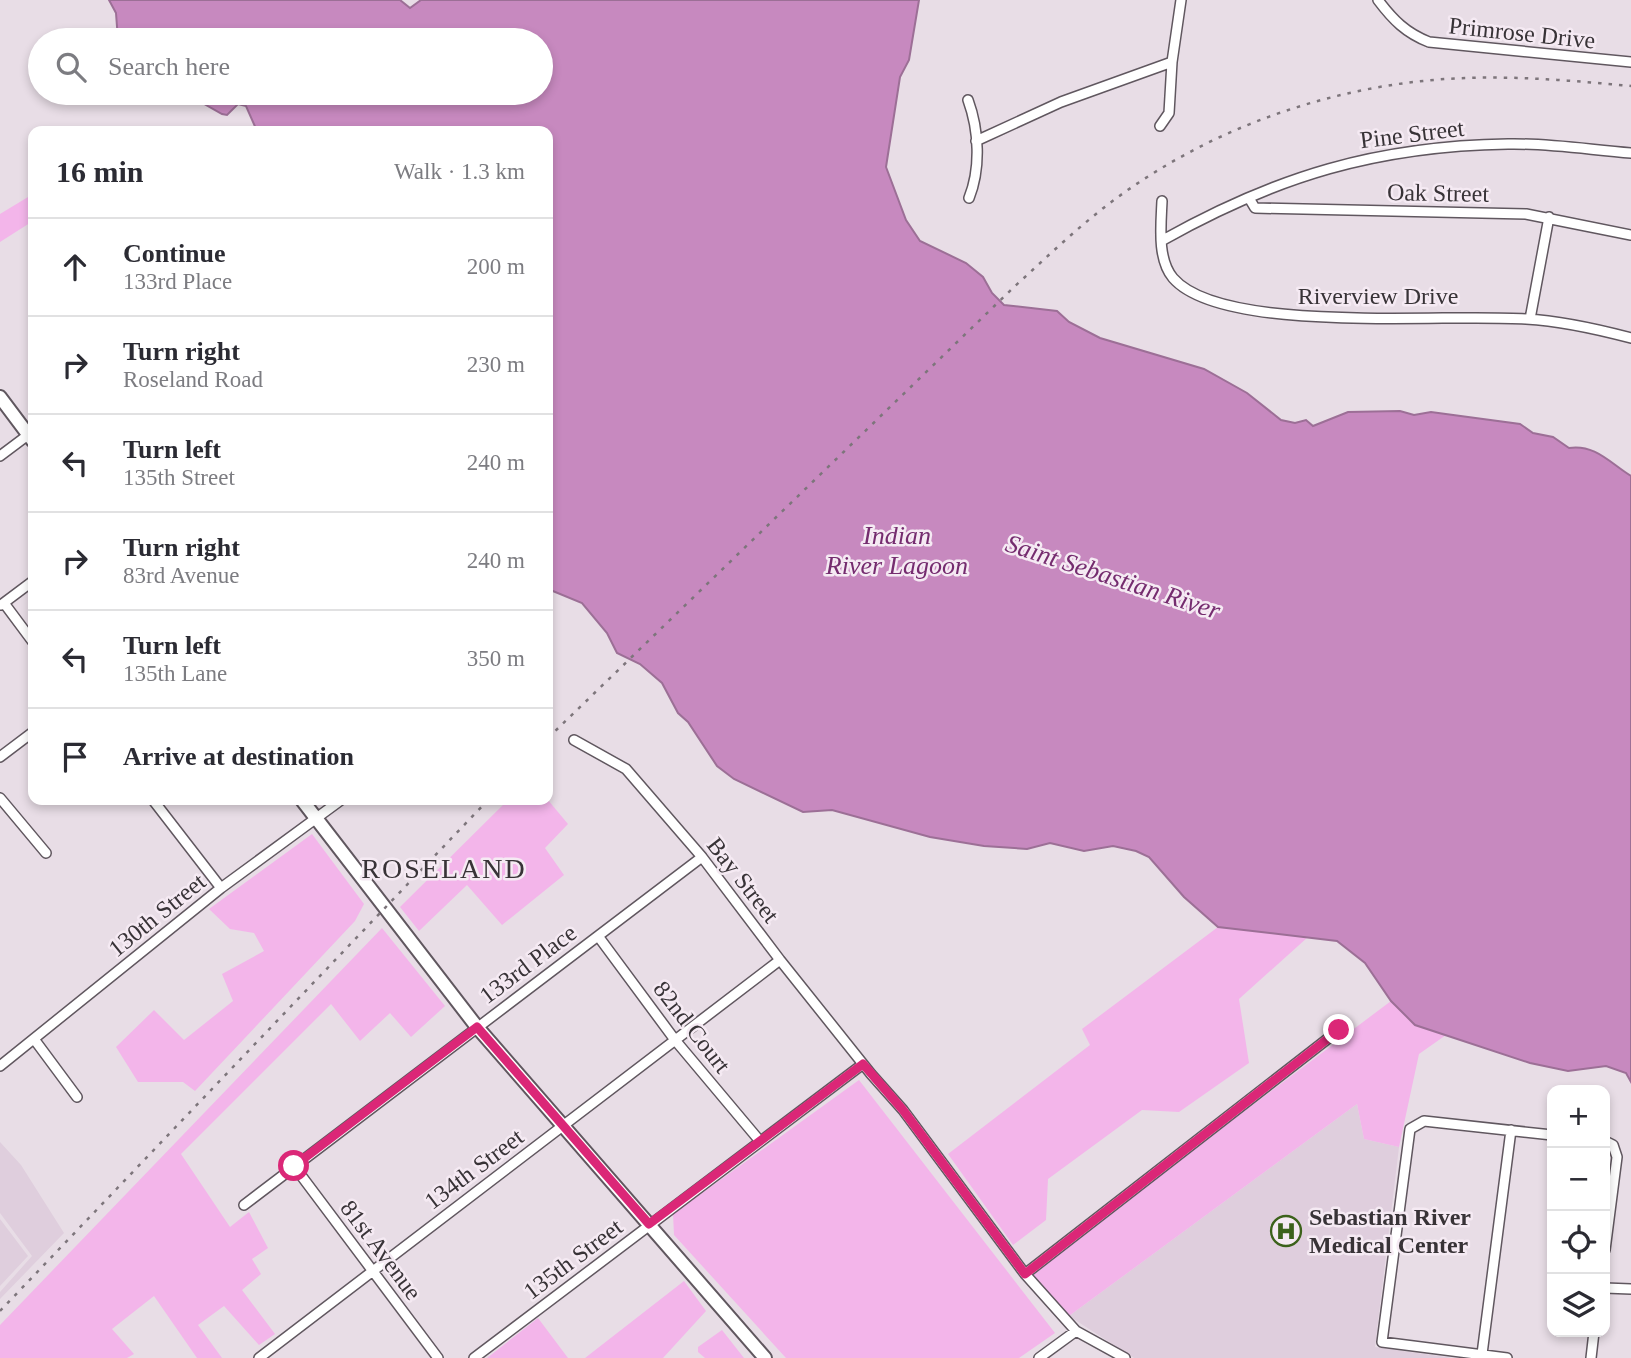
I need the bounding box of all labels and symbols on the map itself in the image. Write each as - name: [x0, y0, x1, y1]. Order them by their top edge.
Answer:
- street label: Primrose Drive: [1447, 12, 1597, 54]
- street label: Pine Street: [1358, 115, 1466, 153]
- street label: Oak Street: [1387, 179, 1490, 207]
- street label: Riverview Drive: [1298, 283, 1458, 309]
- water label: Indian River Lagoon: [825, 521, 968, 580]
- water label: Saint Sebastian River: [1002, 529, 1225, 626]
- street label: Bay Street: [702, 832, 784, 928]
- district label: ROSELAND: [361, 853, 527, 884]
- street label: 130th Street: [103, 868, 211, 962]
- street label: 133rd Place: [475, 919, 581, 1009]
- street label: 82nd Court: [648, 976, 736, 1078]
- route end: [1323, 1014, 1354, 1045]
- street label: 134th Street: [420, 1123, 529, 1214]
- route start: [278, 1150, 309, 1181]
- street label: 81st Avenue: [335, 1195, 427, 1305]
- place label: Sebastian River Medical Center: [1309, 1204, 1471, 1258]
- street label: 135th Street: [519, 1213, 628, 1304]
- hospital icon: Sebastian River Medical Center: [1269, 1214, 1303, 1248]

